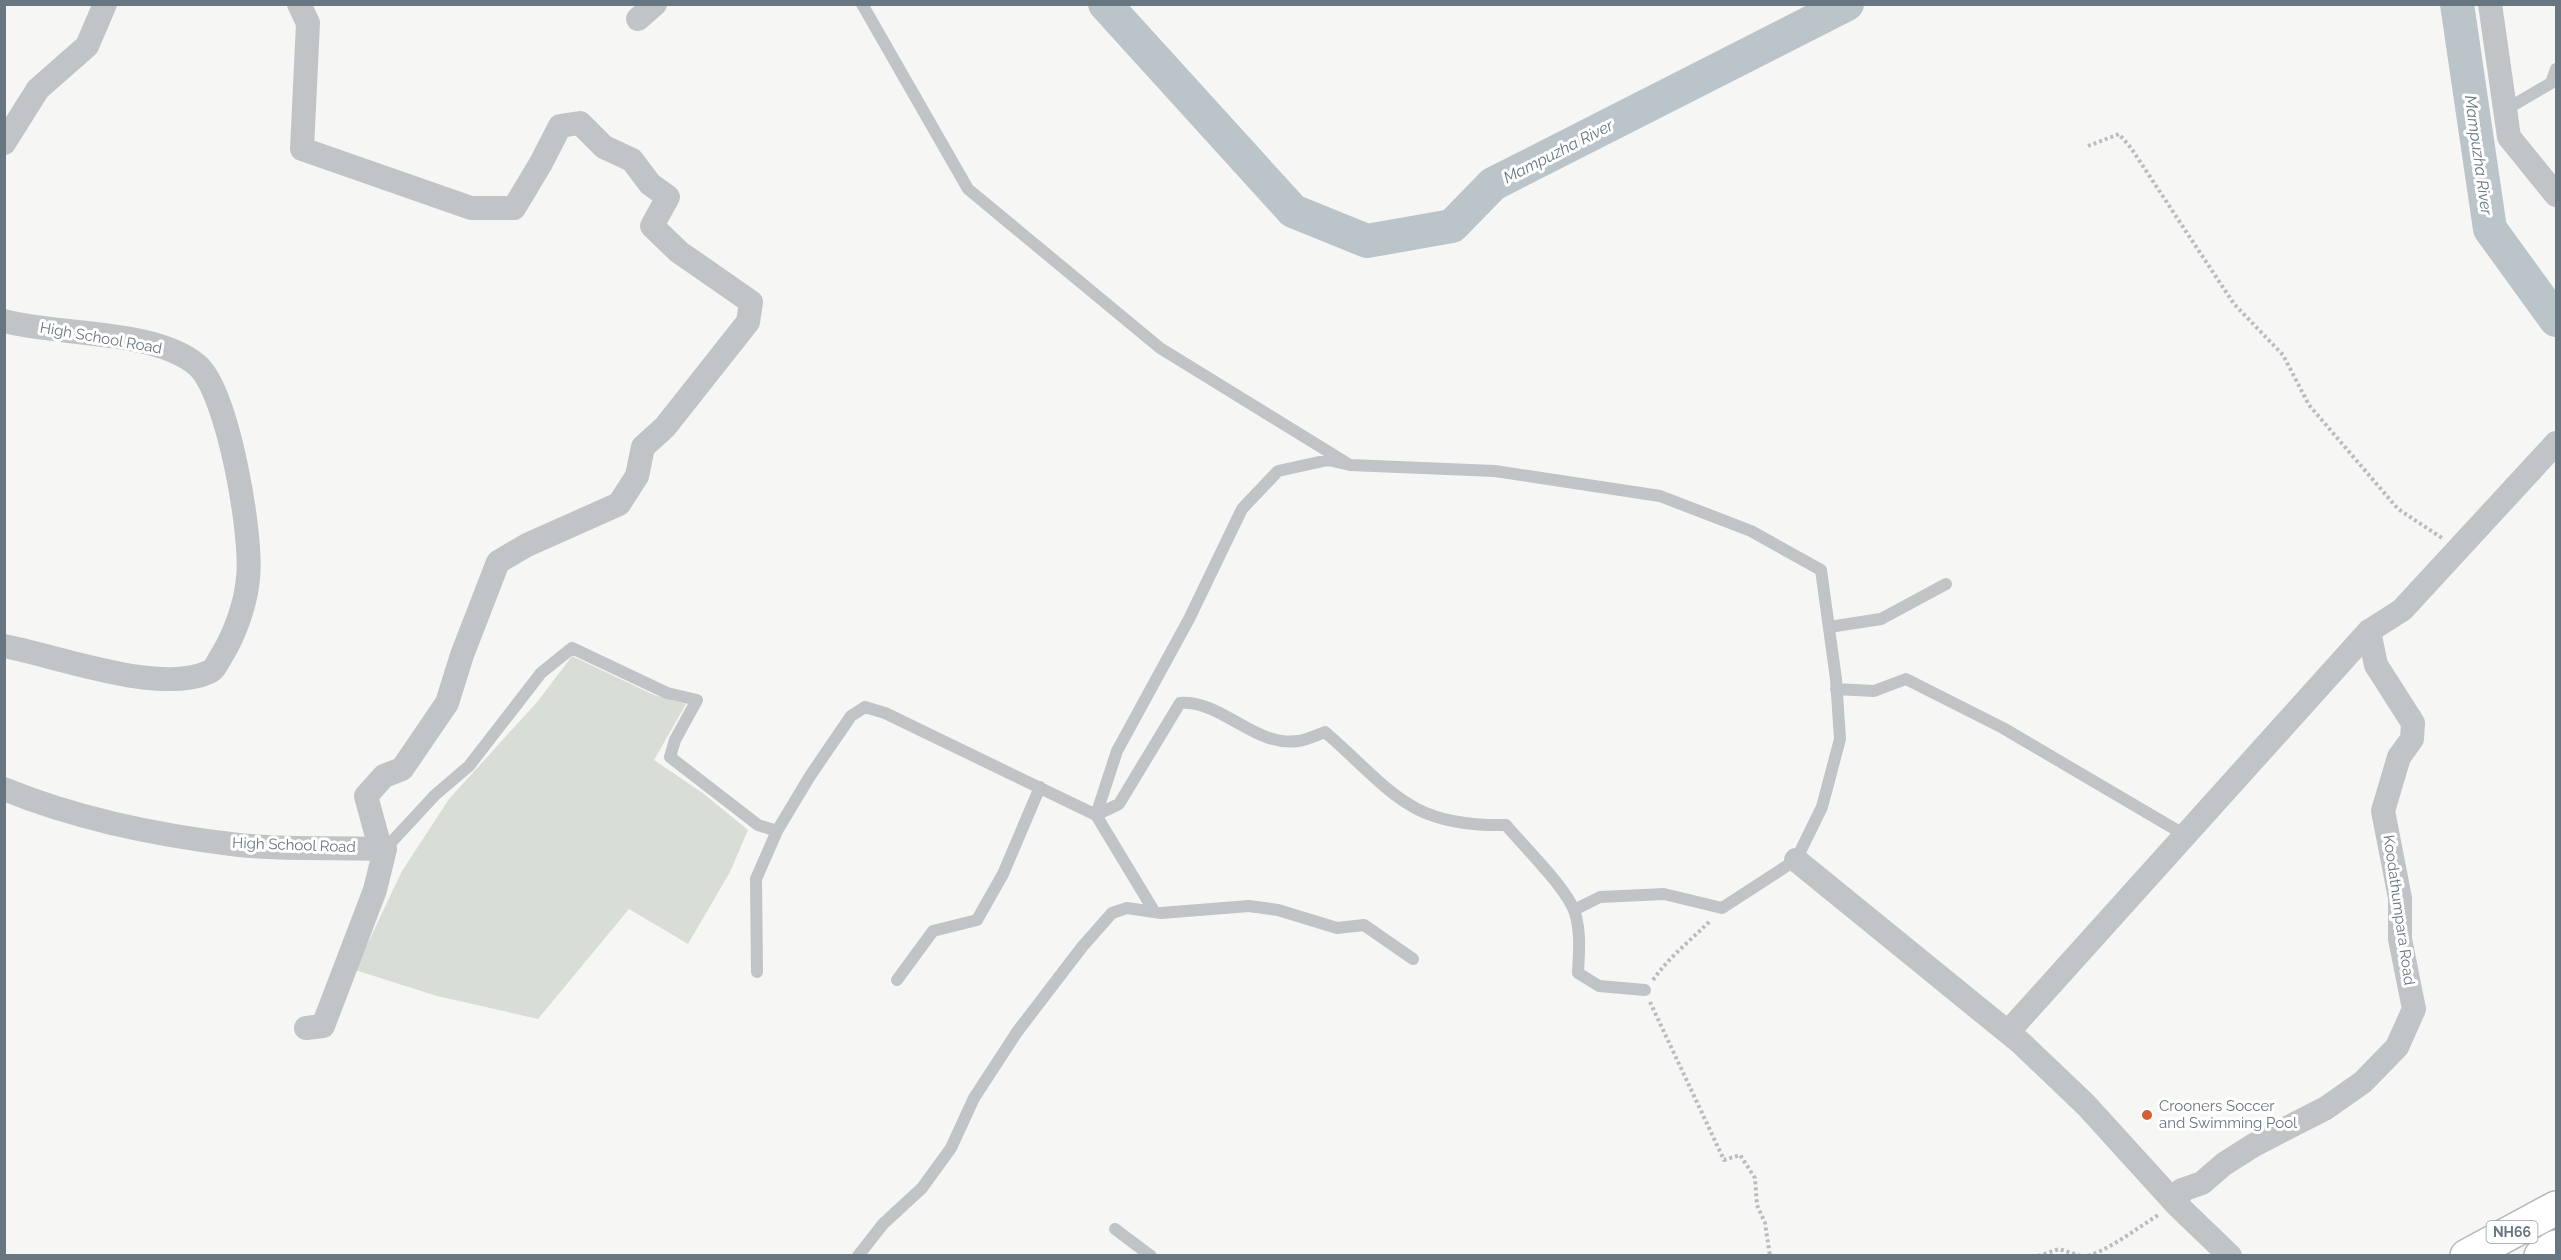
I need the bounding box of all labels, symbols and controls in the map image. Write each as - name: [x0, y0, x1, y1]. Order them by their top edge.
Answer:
- water label: Mampuzha River: [2461, 94, 2496, 217]
- water label: Mampuzha River: [1500, 115, 1617, 187]
- street label: High School Road: [39, 318, 163, 358]
- street label: High School Road: [232, 834, 356, 856]
- street label: Koodathumpara Road: [2380, 834, 2418, 986]
- place label: Crooners Soccer and Swimming Pool: [2159, 1097, 2298, 1132]
- marker: Crooners Soccer and Swimming Pool: [2140, 1108, 2154, 1122]
- road number: NH66: [2486, 1221, 2538, 1243]

